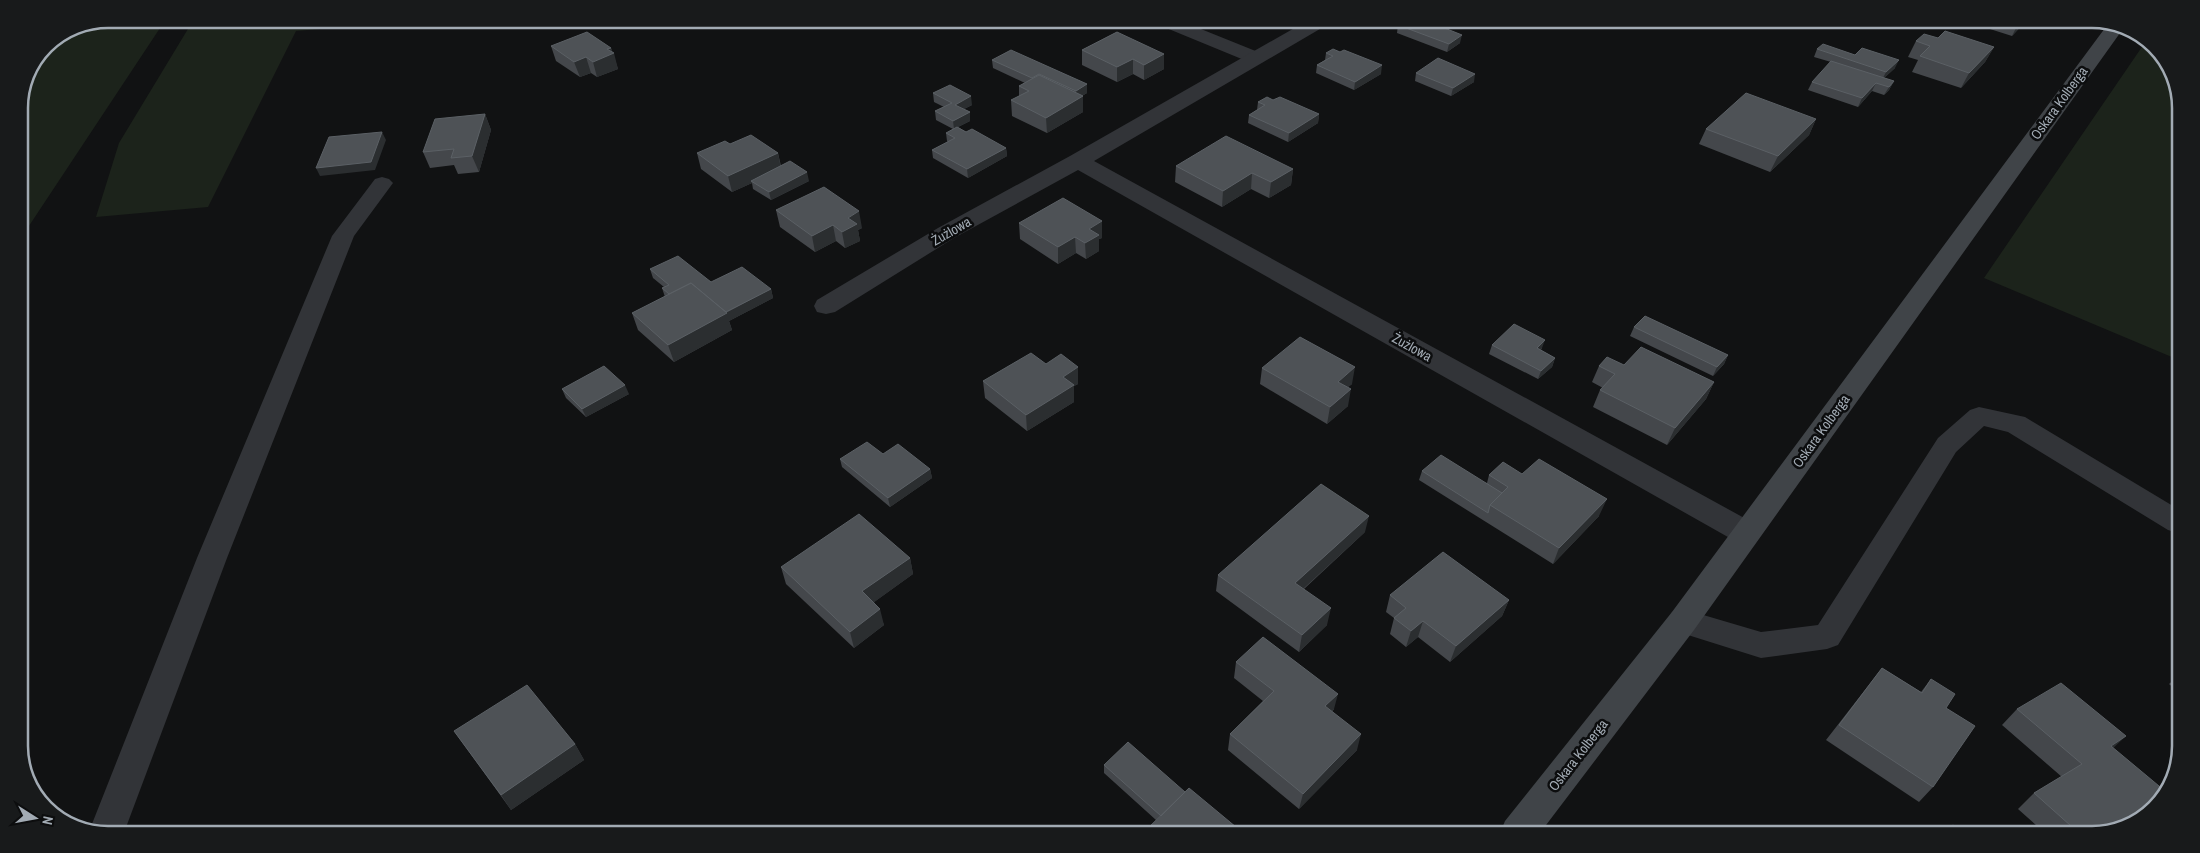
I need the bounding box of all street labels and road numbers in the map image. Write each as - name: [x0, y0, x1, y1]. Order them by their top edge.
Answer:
- street label: Oskara Kolberga: [2026, 62, 2092, 143]
- street label: Żużlowa: [928, 212, 975, 249]
- street label: Żużlowa: [1389, 329, 1436, 366]
- street label: Oskara Kolberga: [1788, 390, 1854, 471]
- street label: Oskara Kolberga: [1544, 715, 1612, 794]

